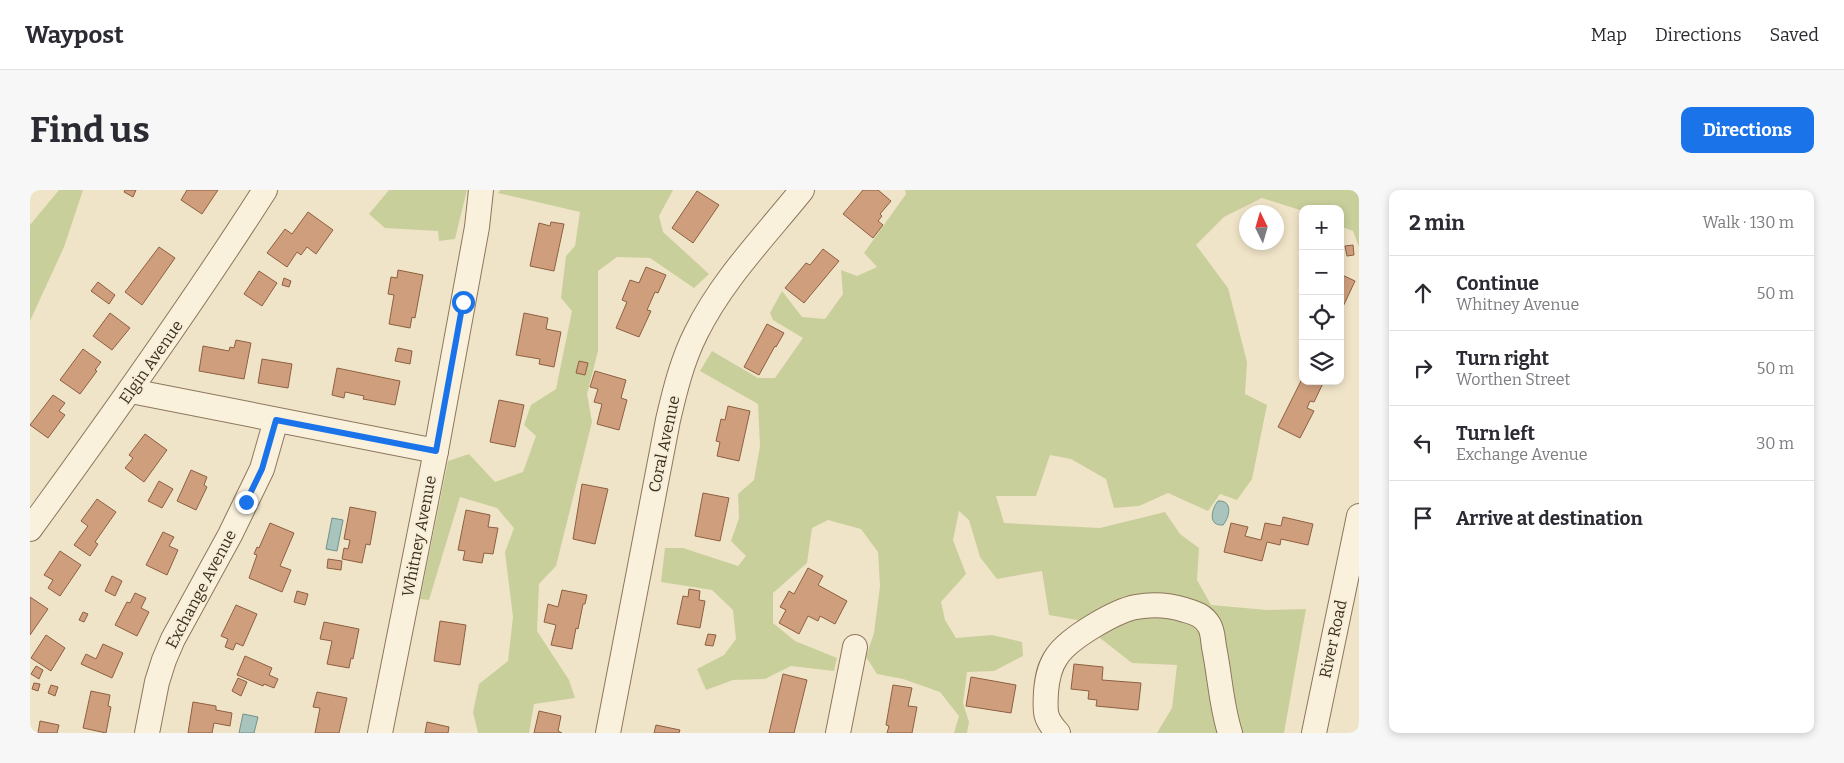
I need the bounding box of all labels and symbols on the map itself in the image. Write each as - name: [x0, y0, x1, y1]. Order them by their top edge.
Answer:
- north arrow: [1239, 205, 1284, 250]
- route start: [452, 291, 475, 314]
- street label: Elgin Avenue: [115, 317, 187, 407]
- street label: Coral Avenue: [644, 394, 684, 494]
- street label: Whitney Avenue: [398, 474, 440, 598]
- route end: [235, 491, 258, 514]
- street label: Exchange Avenue: [162, 526, 240, 652]
- street label: River Road: [1315, 598, 1351, 680]

